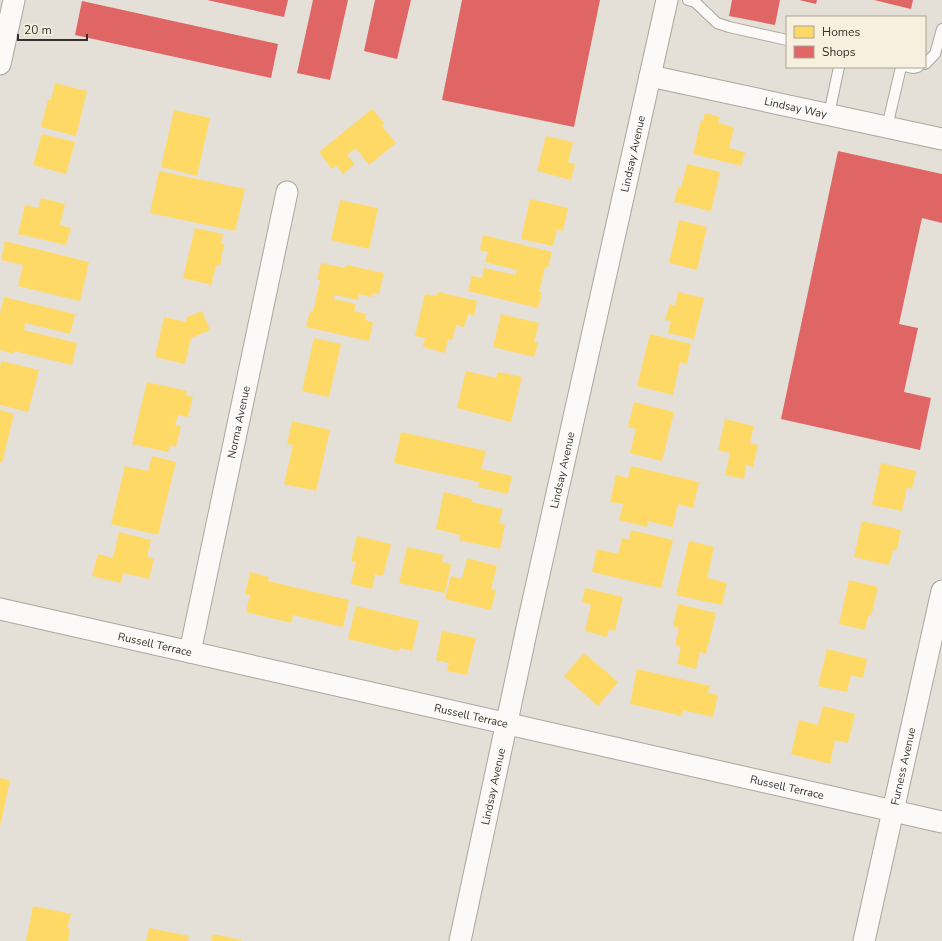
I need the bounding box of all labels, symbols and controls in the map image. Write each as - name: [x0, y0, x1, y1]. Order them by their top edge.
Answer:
- scale bar: [18, 16, 87, 42]
- legend: [786, 16, 926, 68]
- text: 20 m: [24, 22, 52, 38]
- text: Homes: [822, 24, 860, 40]
- text: Shops: [822, 44, 856, 60]
- street label: Lindsay Way: [763, 94, 829, 122]
- street label: Lindsay Avenue: [617, 114, 649, 194]
- street label: Norma Avenue: [224, 384, 254, 460]
- street label: Lindsay Avenue: [547, 430, 579, 510]
- street label: Russell Terrace: [116, 629, 194, 660]
- street label: Russell Terrace: [433, 700, 510, 732]
- street label: Furness Avenue: [888, 726, 919, 807]
- street label: Lindsay Avenue: [478, 747, 509, 826]
- street label: Russell Terrace: [749, 772, 826, 803]

